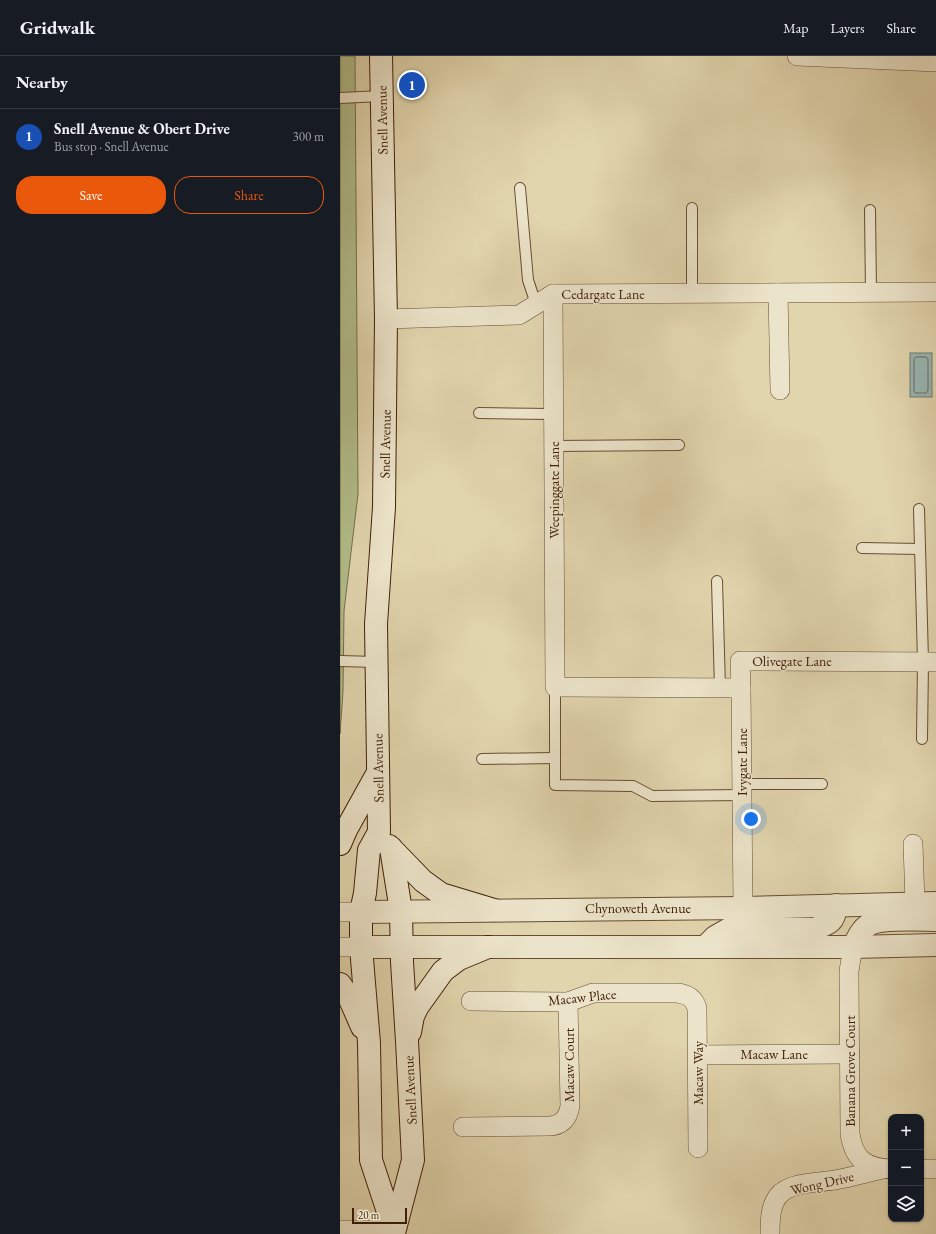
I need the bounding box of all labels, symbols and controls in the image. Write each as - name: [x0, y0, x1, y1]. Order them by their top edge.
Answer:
- text: Gridwalk: [20, 15, 95, 40]
- text: Map: [783, 19, 808, 37]
- text: Layers: [830, 19, 865, 37]
- text: Share: [887, 19, 916, 37]
- pin: 1: [399, 70, 425, 100]
- text: Nearby: [16, 71, 68, 93]
- street label: Snell Avenue: [372, 85, 392, 155]
- text: Snell Avenue & Obert Drive: [54, 119, 230, 138]
- text: 1: [26, 128, 32, 145]
- text: 300 m: [293, 128, 324, 145]
- text: Bus stop · Snell Avenue: [54, 138, 169, 155]
- button: Save: [16, 176, 166, 214]
- button: Share: [174, 176, 324, 214]
- street label: Cedargate Lane: [561, 285, 645, 303]
- street label: Snell Avenue: [375, 409, 395, 479]
- street label: Weepinggate Lane: [545, 441, 563, 539]
- street label: Olivegate Lane: [752, 652, 832, 670]
- street label: Ivygate Lane: [733, 727, 751, 796]
- street label: Snell Avenue: [368, 733, 388, 803]
- your location: [741, 809, 761, 829]
- street label: Chynoweth Avenue: [585, 899, 692, 917]
- street label: Macaw Place: [547, 984, 618, 1010]
- street label: Banana Grove Court: [841, 1015, 859, 1127]
- street label: Macaw Court: [560, 1027, 578, 1102]
- street label: Macaw Way: [689, 1040, 707, 1105]
- street label: Macaw Lane: [740, 1045, 808, 1063]
- street label: Snell Avenue: [399, 1055, 421, 1125]
- map controls: [888, 1114, 924, 1222]
- button: +: [888, 1114, 924, 1150]
- button: −: [888, 1150, 924, 1186]
- street label: Wong Drive: [789, 1167, 856, 1199]
- button: layers: [888, 1186, 924, 1222]
- scale bar: [352, 1206, 407, 1225]
- text: 20 m: [358, 1208, 379, 1222]

